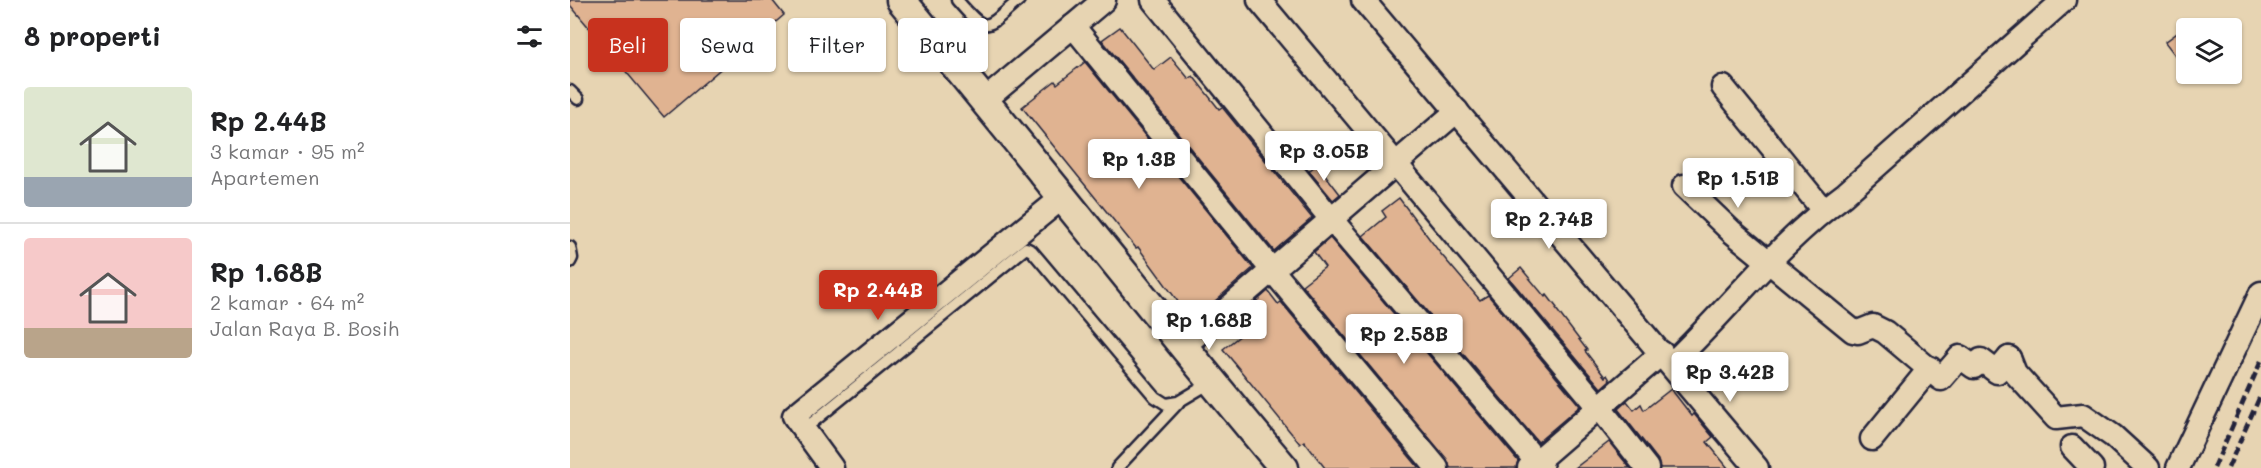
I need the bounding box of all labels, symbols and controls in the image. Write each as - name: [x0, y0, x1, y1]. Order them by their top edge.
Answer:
- chip: Beli: [588, 18, 668, 72]
- chip: Sewa: [680, 18, 776, 72]
- chip: Filter: [788, 18, 886, 72]
- chip: Baru: [898, 18, 988, 72]
- map controls: [2176, 18, 2242, 84]
- button: layers: [2176, 18, 2242, 84]
- text: 8 properti: [24, 19, 161, 53]
- icon: filters: [513, 20, 546, 53]
- text: Rp 2.44B: [210, 104, 327, 138]
- icon: home: [72, 111, 144, 183]
- pin: Rp 3.05B: [1262, 131, 1386, 182]
- text: Rp 3.05B: [1279, 137, 1369, 163]
- text: 3 kamar · 95 m²: [210, 138, 365, 164]
- pin: Rp 1.3B: [1084, 139, 1194, 190]
- text: Rp 1.3B: [1102, 145, 1176, 171]
- pin: Rp 1.51B: [1676, 158, 1800, 209]
- text: Apartemen: [210, 164, 319, 190]
- text: Rp 1.51B: [1697, 164, 1779, 190]
- pin: Rp 2.74B: [1487, 199, 1611, 250]
- text: Rp 2.74B: [1505, 205, 1593, 231]
- text: Rp 1.68B: [210, 255, 323, 289]
- icon: home: [72, 262, 144, 334]
- pin: Rp 2.44B: [816, 270, 940, 321]
- text: Rp 2.44B: [833, 276, 923, 302]
- text: 2 kamar · 64 m²: [210, 289, 364, 315]
- pin: Rp 1.68B: [1147, 300, 1271, 351]
- text: Rp 1.68B: [1166, 306, 1252, 332]
- pin: Rp 2.58B: [1342, 314, 1466, 365]
- text: Jalan Raya B. Bosih: [210, 315, 399, 341]
- text: Rp 2.58B: [1360, 320, 1448, 346]
- pin: Rp 3.42B: [1668, 352, 1792, 403]
- text: Rp 3.42B: [1685, 358, 1775, 384]

